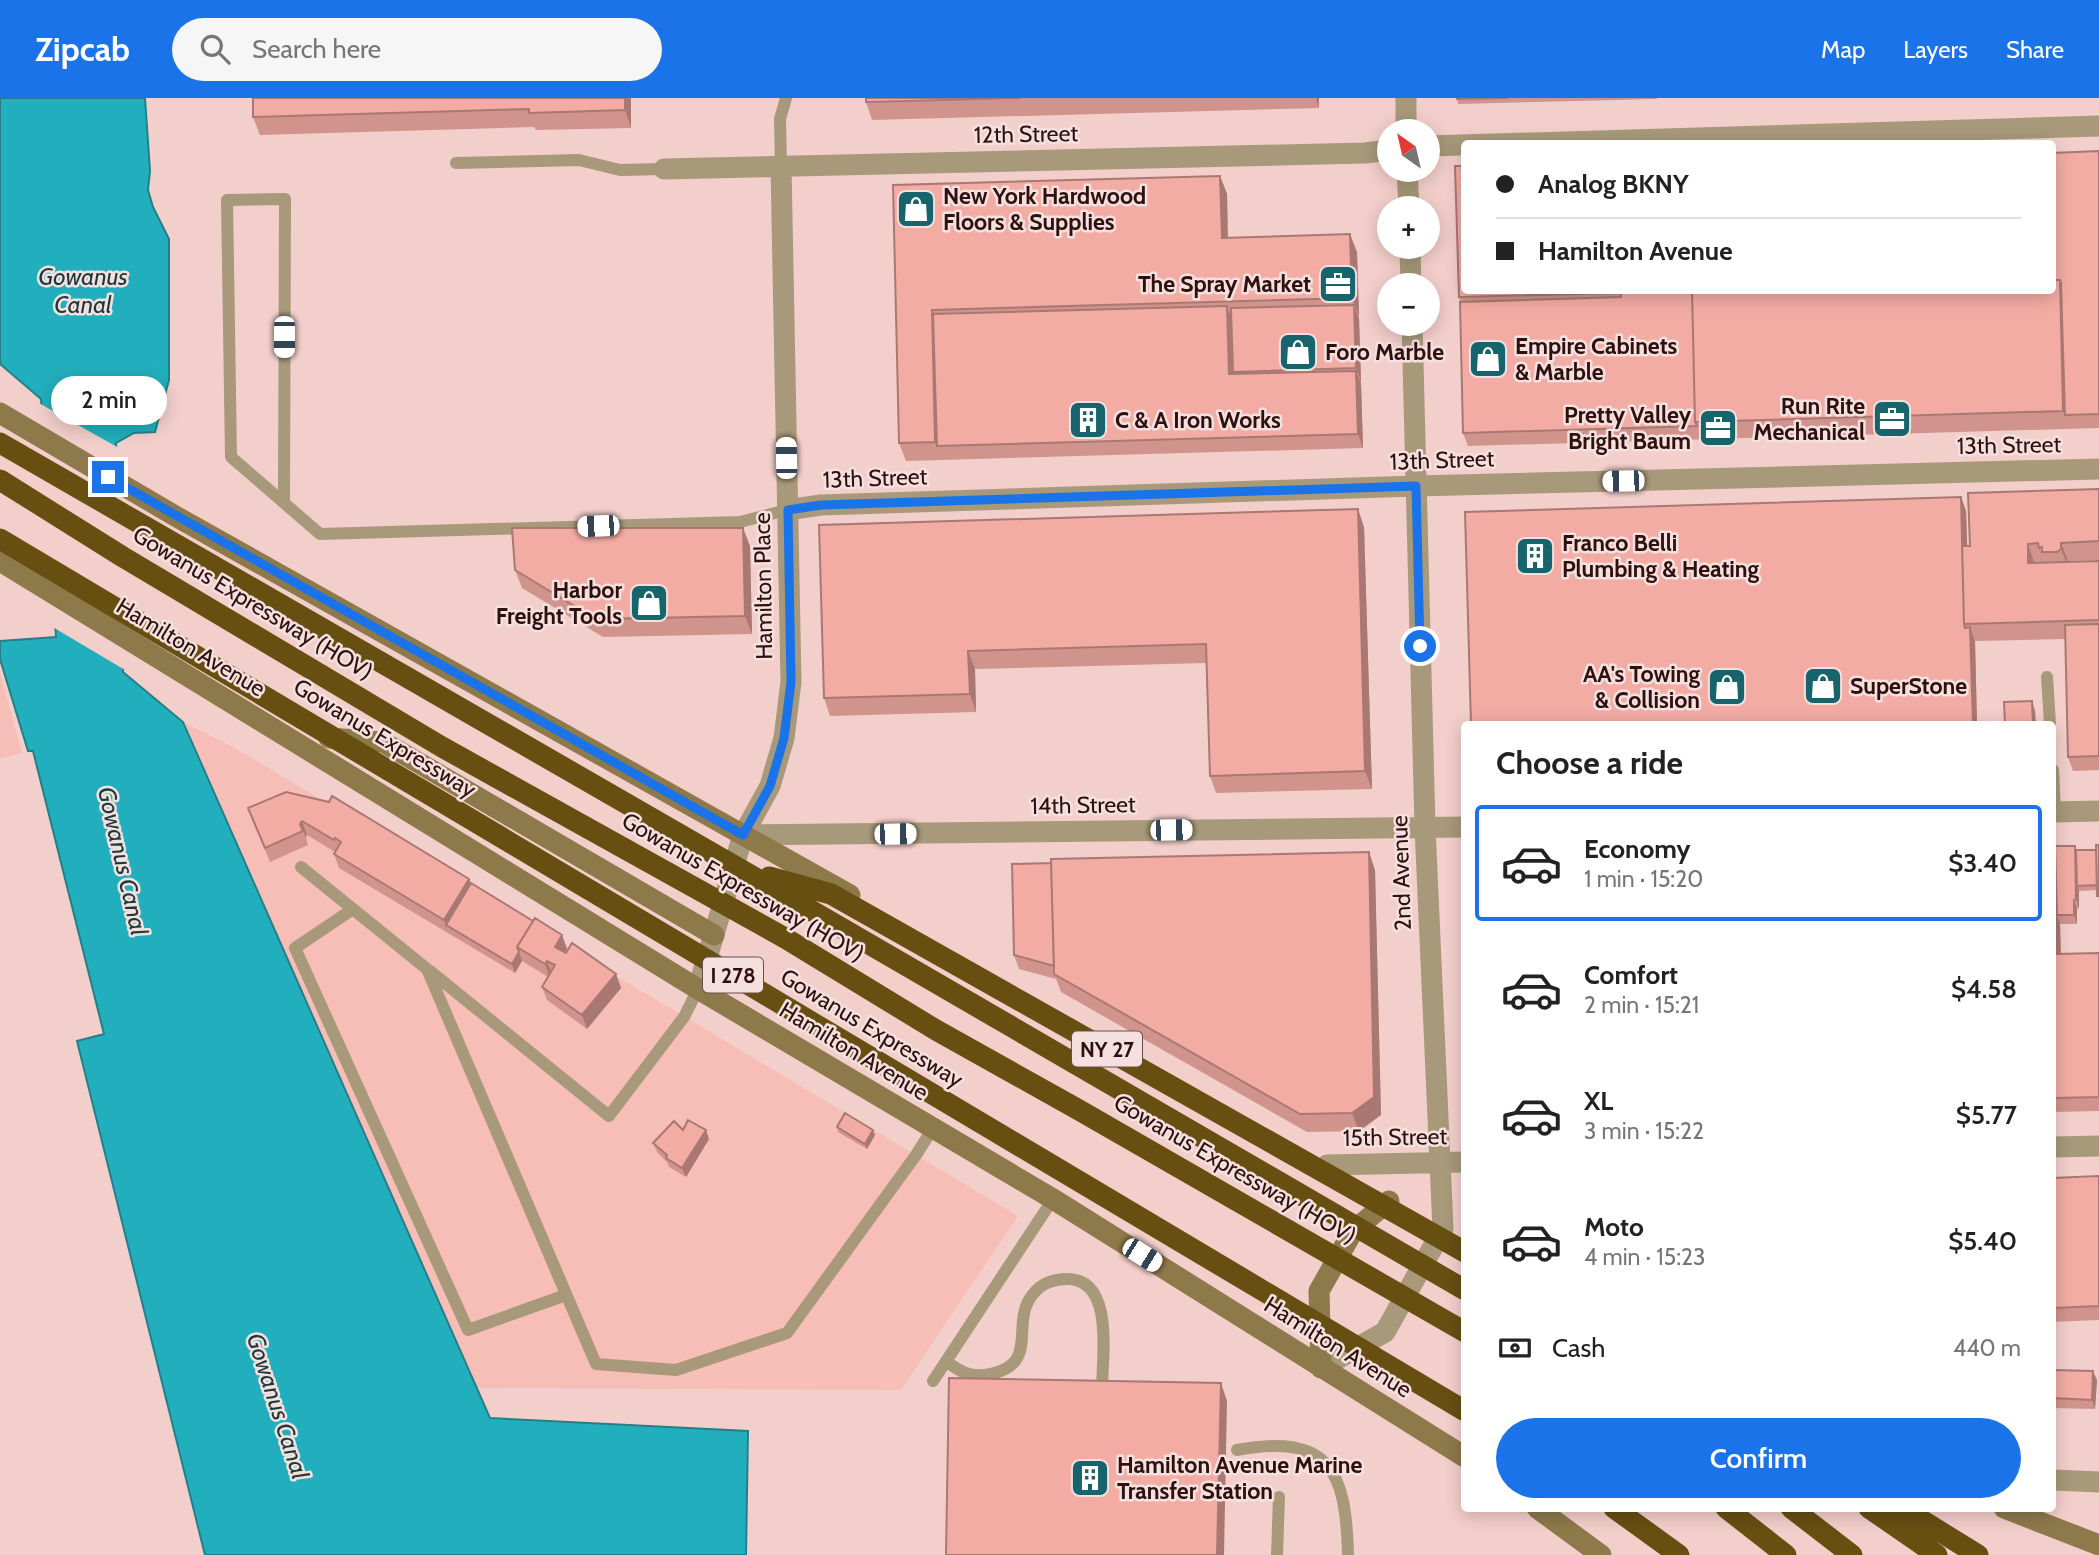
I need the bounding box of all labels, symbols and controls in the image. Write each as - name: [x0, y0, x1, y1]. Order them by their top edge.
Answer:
- search box: [172, 18, 662, 81]
- text: Zipcab: [35, 29, 130, 69]
- icon: search: [196, 30, 234, 68]
- text: Search here: [252, 33, 381, 65]
- text: Map: [1821, 35, 1865, 64]
- text: Layers: [1903, 35, 1968, 64]
- text: Share: [2006, 35, 2064, 64]
- street label: 12th Street: [974, 119, 1079, 149]
- north arrow: [1377, 119, 1440, 182]
- map controls: [1377, 119, 1440, 336]
- text: Analog BKNY: [1538, 168, 1689, 200]
- place label: New York Hardwood Floors & Supplies: [943, 182, 1146, 236]
- shop icon: New York Hardwood Floors & Supplies: [895, 188, 937, 230]
- button: +: [1377, 196, 1440, 259]
- text: Hamilton Avenue: [1538, 235, 1733, 267]
- water label: Gowanus Canal: [38, 262, 128, 319]
- office icon: The Spray Market: [1317, 263, 1359, 305]
- place label: The Spray Market: [1138, 270, 1311, 298]
- button: −: [1377, 273, 1440, 336]
- car: [274, 316, 295, 358]
- shop icon: Foro Marble: [1277, 331, 1319, 373]
- place label: Empire Cabinets & Marble: [1515, 332, 1678, 386]
- place label: Foro Marble: [1325, 338, 1444, 366]
- shop icon: Empire Cabinets & Marble: [1467, 338, 1509, 380]
- callout: 2 min: [50, 376, 166, 424]
- text: 2 min: [81, 386, 137, 414]
- place label: Run Rite Mechanical: [1754, 392, 1865, 446]
- office icon: Run Rite Mechanical: [1871, 398, 1913, 440]
- building icon: C & A Iron Works: [1067, 399, 1109, 441]
- place label: Pretty Valley Bright Baum: [1564, 401, 1692, 455]
- place label: C & A Iron Works: [1115, 406, 1281, 434]
- office icon: Pretty Valley Bright Baum: [1697, 407, 1739, 449]
- street label: 13th Street: [1957, 430, 2062, 460]
- car: [776, 437, 797, 479]
- street label: 13th Street: [1389, 444, 1495, 476]
- route end: [92, 461, 124, 493]
- street label: 13th Street: [822, 462, 928, 494]
- car: [1602, 470, 1645, 492]
- street label: Hamilton Place: [748, 512, 778, 660]
- car: [577, 515, 620, 537]
- street label: Gowanus Expressway (HOV): [128, 520, 378, 686]
- place label: Franco Belli Plumbing & Heating: [1562, 529, 1760, 583]
- building icon: Franco Belli Plumbing & Heating: [1514, 535, 1556, 577]
- place label: Harbor Freight Tools: [496, 576, 622, 630]
- shop icon: Harbor Freight Tools: [628, 582, 670, 624]
- street label: Hamilton Avenue: [111, 592, 271, 703]
- route start: [1404, 630, 1436, 662]
- place label: AA's Towing & Collision: [1583, 660, 1700, 714]
- shop icon: SuperStone: [1802, 665, 1844, 707]
- shop icon: AA's Towing & Collision: [1706, 666, 1748, 708]
- street label: Gowanus Expressway: [289, 672, 482, 804]
- place label: SuperStone: [1850, 672, 1967, 700]
- text: Choose a ride: [1496, 743, 1683, 782]
- water label: Gowanus Canal: [92, 784, 154, 939]
- street label: 14th Street: [1030, 790, 1136, 820]
- street label: Gowanus Expressway (HOV): [617, 806, 869, 968]
- street label: 2nd Avenue: [1385, 814, 1417, 931]
- car: [1150, 819, 1193, 841]
- car: [874, 823, 917, 845]
- icon: car: [1500, 832, 1563, 895]
- text: Economy: [1584, 833, 1690, 865]
- text: $3.40: [1948, 847, 2017, 879]
- text: 1 min · 15:20: [1584, 865, 1703, 893]
- road number: I 278: [703, 958, 763, 992]
- icon: car: [1500, 958, 1563, 1021]
- text: Comfort: [1584, 959, 1678, 991]
- street label: Gowanus Expressway: [776, 962, 969, 1094]
- text: $4.58: [1951, 973, 2017, 1005]
- text: 2 min · 15:21: [1584, 991, 1699, 1019]
- street label: Hamilton Avenue: [774, 996, 934, 1107]
- road number: NY 27: [1072, 1032, 1142, 1066]
- icon: car: [1500, 1084, 1563, 1147]
- text: XL: [1584, 1085, 1613, 1117]
- street label: Gowanus Expressway (HOV): [1109, 1088, 1361, 1250]
- text: $5.77: [1956, 1099, 2017, 1131]
- text: 3 min · 15:22: [1584, 1117, 1704, 1145]
- street label: 15th Street: [1343, 1122, 1448, 1152]
- icon: car: [1500, 1210, 1563, 1273]
- text: Moto: [1584, 1211, 1644, 1243]
- text: $5.40: [1948, 1225, 2017, 1257]
- car: [1119, 1235, 1166, 1275]
- text: 4 min · 15:23: [1584, 1243, 1705, 1271]
- street label: Hamilton Avenue: [1259, 1290, 1417, 1404]
- water label: Gowanus Canal: [241, 1329, 315, 1483]
- icon: cash: [1496, 1329, 1534, 1367]
- text: Cash: [1552, 1332, 1605, 1364]
- text: 440 m: [1953, 1334, 2021, 1362]
- button: Confirm: [1496, 1418, 2021, 1498]
- place label: Hamilton Avenue Marine Transfer Station: [1117, 1451, 1363, 1505]
- building icon: Hamilton Avenue Marine Transfer Station: [1069, 1457, 1111, 1499]

